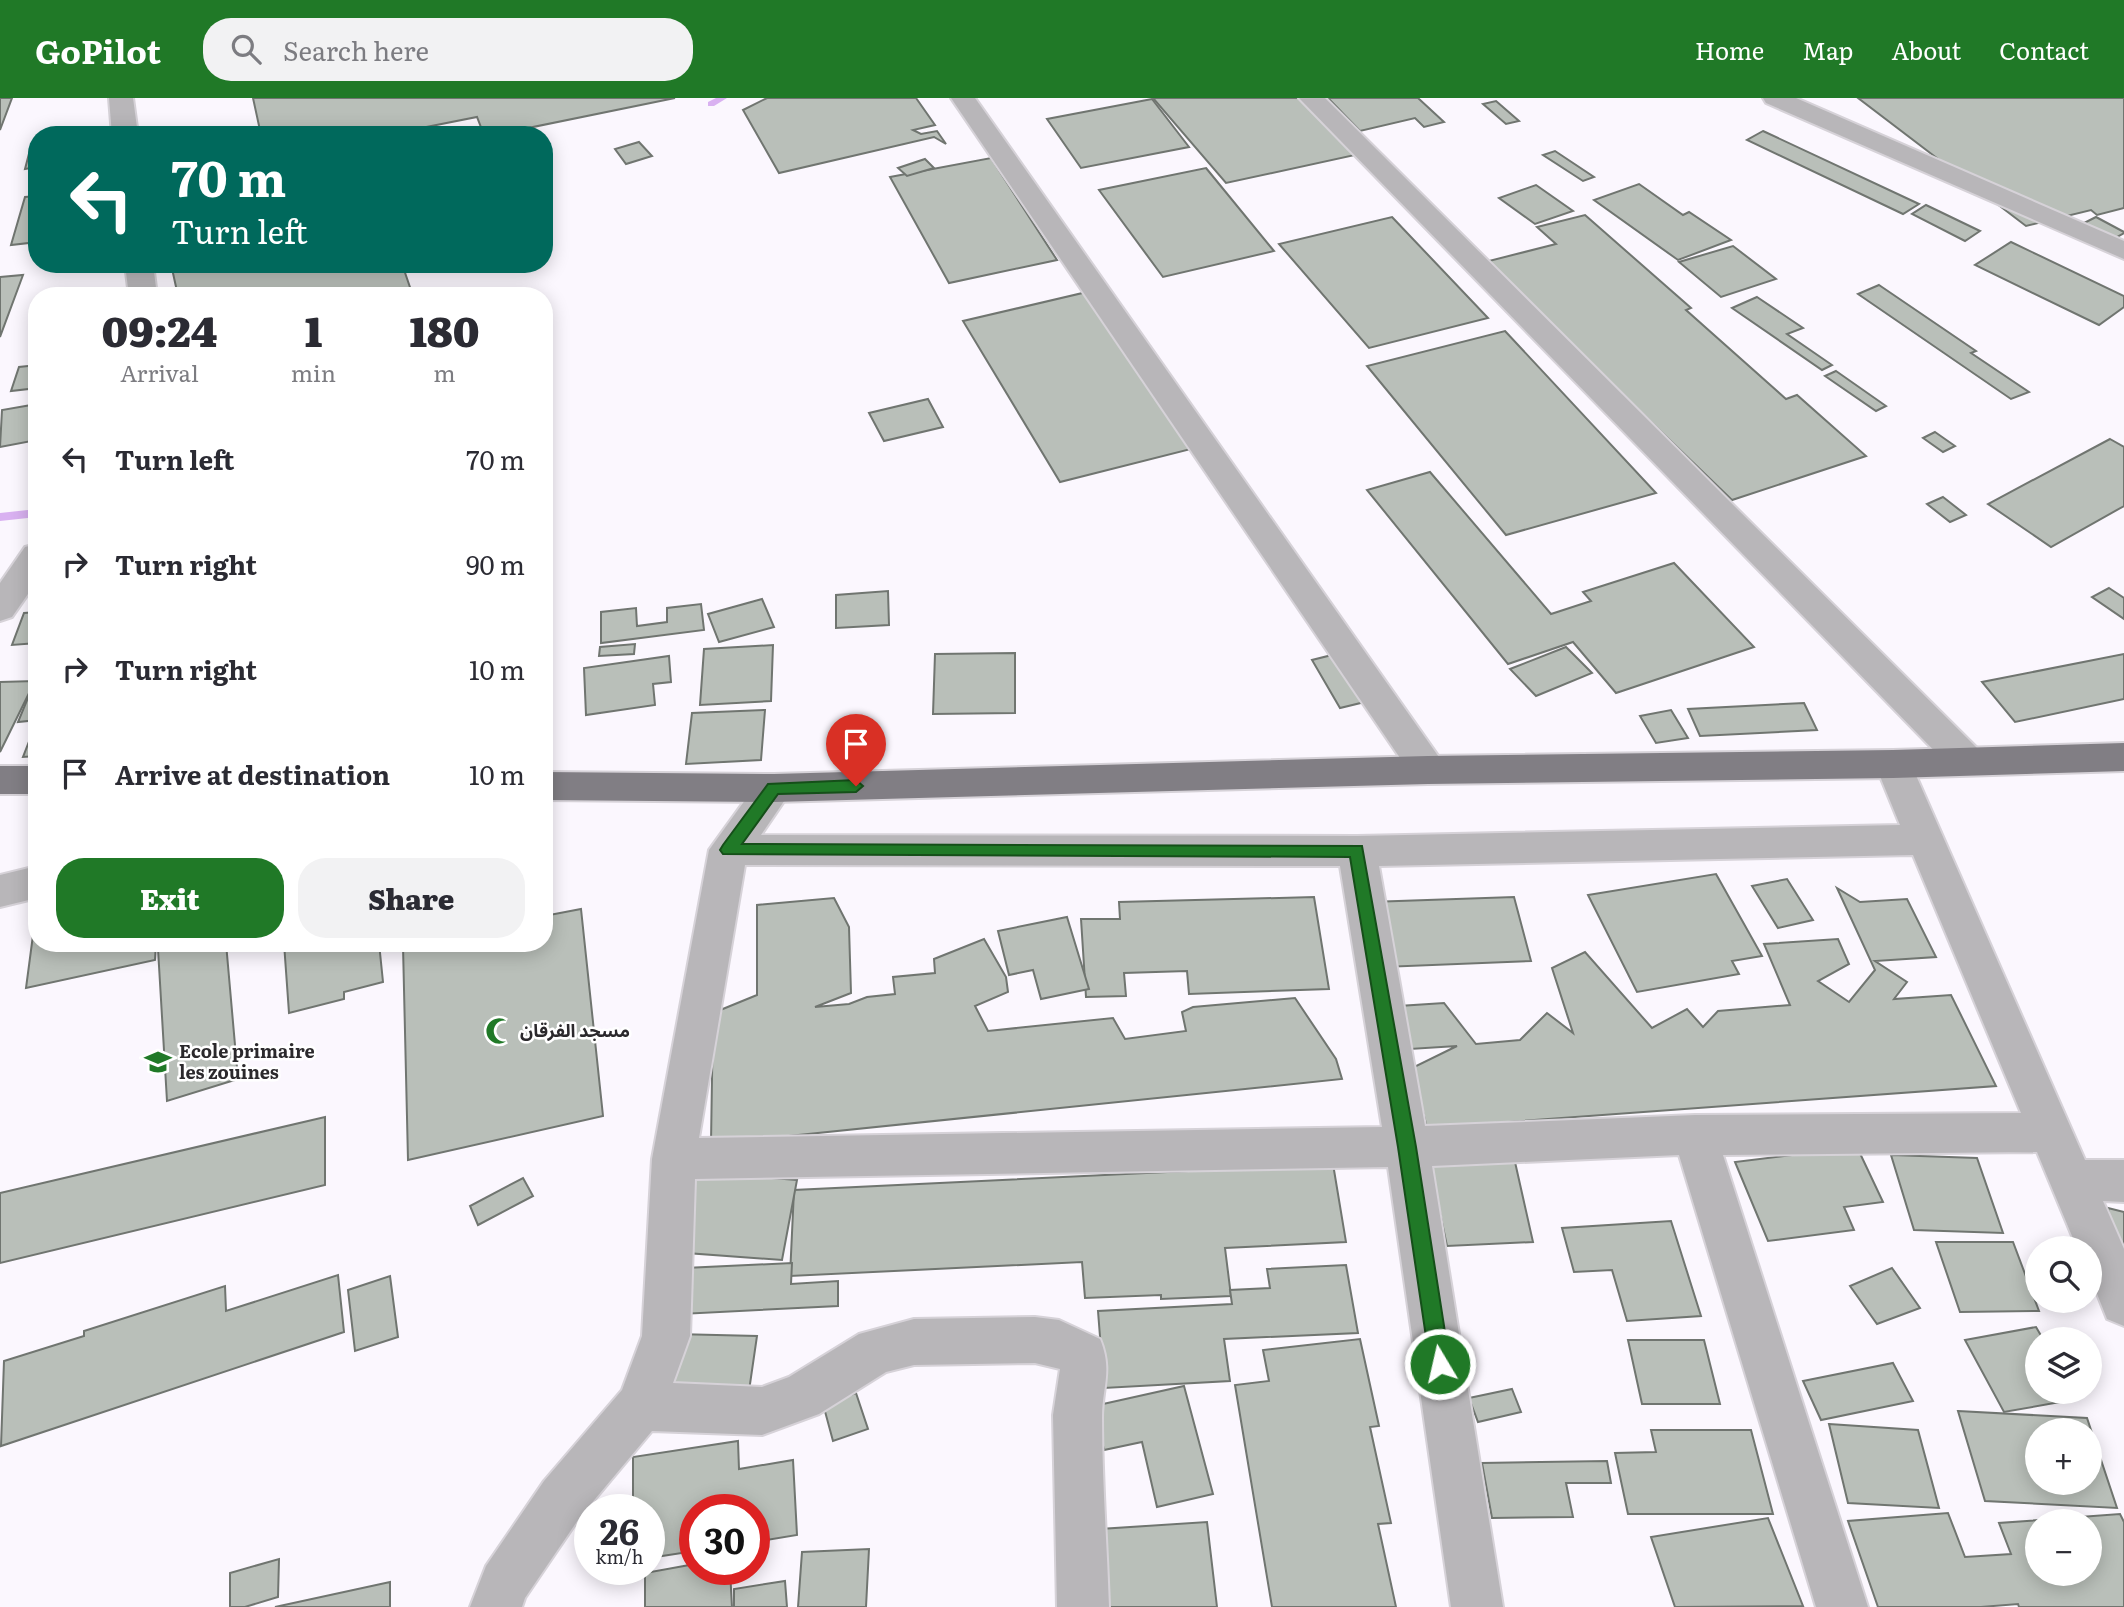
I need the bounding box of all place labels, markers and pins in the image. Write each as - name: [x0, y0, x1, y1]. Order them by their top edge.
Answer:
- pin: [826, 714, 886, 786]
- mosque icon: مسجد الفرقان: [484, 1016, 514, 1046]
- place label: مسجد الفرقان: [520, 1016, 630, 1043]
- place label: Ecole primaire les zouines: [179, 1037, 315, 1085]
- school or university icon: Ecole primaire les zouines: [143, 1047, 173, 1077]

